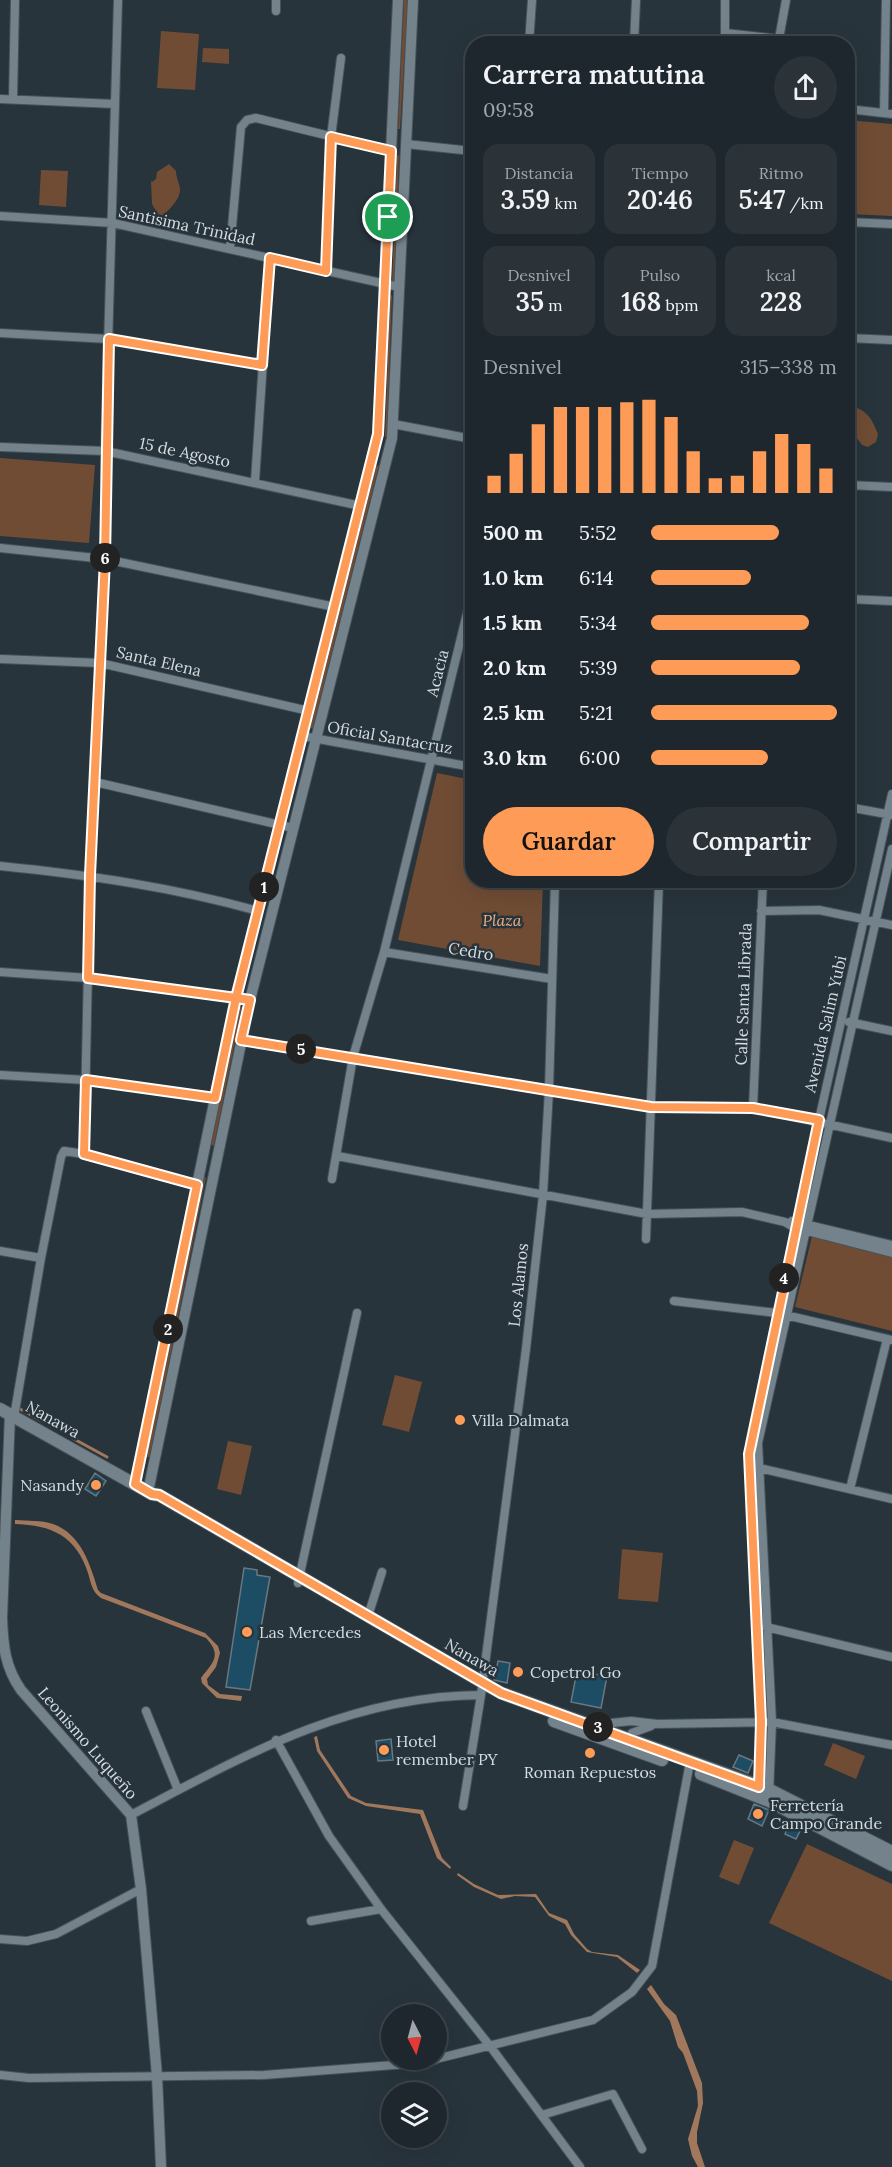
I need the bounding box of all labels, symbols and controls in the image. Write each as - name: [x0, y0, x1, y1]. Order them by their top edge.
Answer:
- button: share: [774, 56, 837, 119]
- text: Carrera matutina: [483, 57, 705, 91]
- text: 09:58: [483, 97, 534, 122]
- text: Distancia: [504, 163, 574, 183]
- text: Tiempo: [632, 163, 688, 183]
- text: Ritmo: [759, 163, 803, 183]
- text: 3.59: [501, 183, 550, 216]
- text: 20:46: [627, 183, 693, 216]
- text: 5:47: [738, 183, 785, 216]
- pin: [362, 191, 413, 242]
- text: km: [550, 193, 577, 213]
- text: /km: [785, 193, 824, 213]
- icon: arrive: [371, 200, 404, 233]
- street label: Santisima Trinidad: [117, 201, 258, 249]
- text: Desnivel: [507, 265, 571, 285]
- text: Pulso: [640, 265, 680, 285]
- text: kcal: [766, 265, 796, 285]
- text: 35: [515, 285, 544, 318]
- text: 168: [621, 285, 661, 318]
- text: 228: [760, 285, 802, 318]
- text: m: [544, 295, 563, 315]
- text: bpm: [661, 295, 699, 315]
- text: Desnivel: [483, 354, 562, 379]
- text: 315–338 m: [740, 354, 837, 379]
- street label: 15 de Agosto: [138, 433, 232, 471]
- text: 500 m: [483, 520, 543, 545]
- text: 5:52: [579, 520, 617, 545]
- pin: 6: [90, 543, 120, 573]
- text: 6: [100, 548, 110, 568]
- text: 1.0 km: [483, 565, 544, 590]
- text: 6:14: [579, 565, 614, 590]
- text: 1.5 km: [483, 610, 542, 635]
- text: 5:34: [579, 610, 617, 635]
- street label: Santa Elena: [115, 642, 203, 680]
- street label: Acacia: [421, 647, 453, 700]
- text: 2.0 km: [483, 655, 546, 680]
- text: 5:39: [579, 655, 618, 680]
- text: 2.5 km: [483, 700, 545, 725]
- text: 5:21: [579, 700, 613, 725]
- street label: Oficial Santacruz: [326, 716, 454, 758]
- text: 3.0 km: [483, 745, 547, 770]
- text: 6:00: [579, 745, 620, 770]
- button: Guardar: [483, 807, 654, 876]
- button: Compartir: [666, 807, 837, 876]
- pin: 1: [249, 872, 279, 902]
- text: 1: [261, 877, 267, 897]
- park label: Plaza: [482, 910, 522, 930]
- street label: Calle Santa Librada: [731, 922, 755, 1066]
- street label: Cedro: [447, 938, 495, 964]
- street label: Avenida Salim Yubi: [799, 954, 850, 1095]
- pin: 5: [286, 1034, 316, 1064]
- text: 5: [297, 1039, 305, 1059]
- street label: Los Alamos: [504, 1242, 532, 1328]
- pin: 4: [769, 1263, 799, 1293]
- text: 4: [780, 1268, 788, 1288]
- pin: 2: [153, 1314, 183, 1344]
- text: 2: [164, 1319, 172, 1339]
- street label: Nanawa: [22, 1396, 84, 1442]
- place label: Villa Dalmata: [471, 1410, 569, 1430]
- marker: Villa Dalmata: [453, 1413, 467, 1427]
- place label: Nasandy: [20, 1475, 85, 1495]
- marker: Nasandy: [89, 1478, 103, 1492]
- place label: Las Mercedes: [259, 1622, 361, 1642]
- marker: Las Mercedes: [240, 1625, 254, 1639]
- street label: Nanawa: [441, 1634, 503, 1680]
- place label: Copetrol Go: [530, 1662, 621, 1682]
- marker: Copetrol Go: [511, 1665, 525, 1679]
- street label: Leonismo Luqueño: [34, 1683, 142, 1803]
- pin: 3: [583, 1712, 613, 1742]
- text: 3: [594, 1717, 602, 1737]
- place label: Hotel remember PY: [396, 1731, 499, 1769]
- marker: Hotel remember PY: [377, 1743, 391, 1757]
- marker: Roman Repuestos: [583, 1746, 597, 1760]
- place label: Roman Repuestos: [524, 1762, 656, 1782]
- place label: Ferretería Campo Grande: [770, 1795, 882, 1833]
- marker: Ferretería Campo Grande: [751, 1807, 765, 1821]
- north arrow: [381, 2004, 447, 2070]
- map controls: [381, 2004, 447, 2148]
- button: layers: [381, 2082, 447, 2148]

